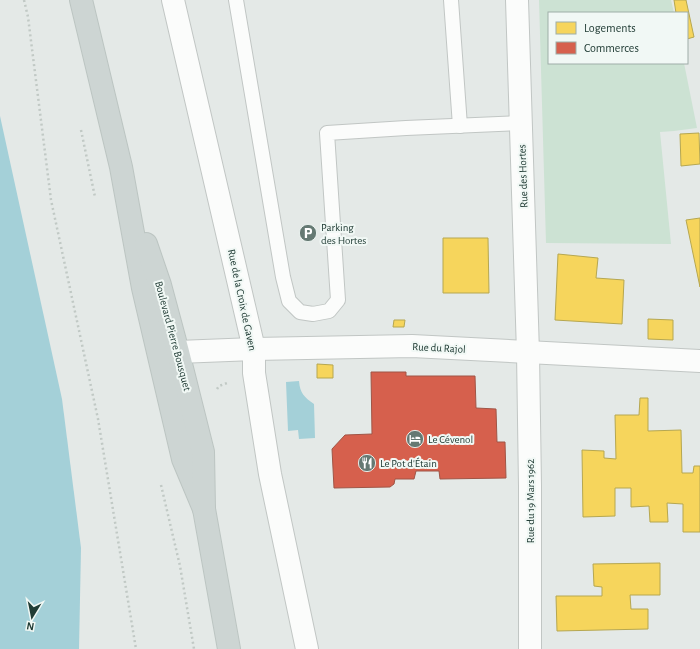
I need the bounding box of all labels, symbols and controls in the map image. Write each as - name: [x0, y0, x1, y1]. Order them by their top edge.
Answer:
- legend: [548, 12, 688, 64]
- text: Logements: [584, 22, 636, 34]
- text: Commerces: [584, 42, 639, 54]
- street label: Rue des Hortes: [516, 144, 530, 208]
- place label: Parking des Hortes: [321, 222, 366, 246]
- parking icon: Parking des Hortes: [298, 223, 318, 243]
- street label: Rue de la Croix de Gaven: [226, 248, 258, 352]
- street label: Boulevard Pierre Bousquet: [153, 280, 193, 393]
- street label: Rue du Rajol: [412, 341, 466, 355]
- hotel icon: Le Cévenol: [405, 429, 425, 449]
- place label: Le Cévenol: [428, 434, 473, 445]
- restaurant icon: Le Pot d'Étain: [357, 453, 377, 473]
- place label: Le Pot d'Étain: [380, 457, 437, 469]
- street label: Rue du 19 Mars 1962: [525, 459, 536, 543]
- north arrow: [12, 597, 52, 637]
- text: N: [26, 620, 35, 632]

